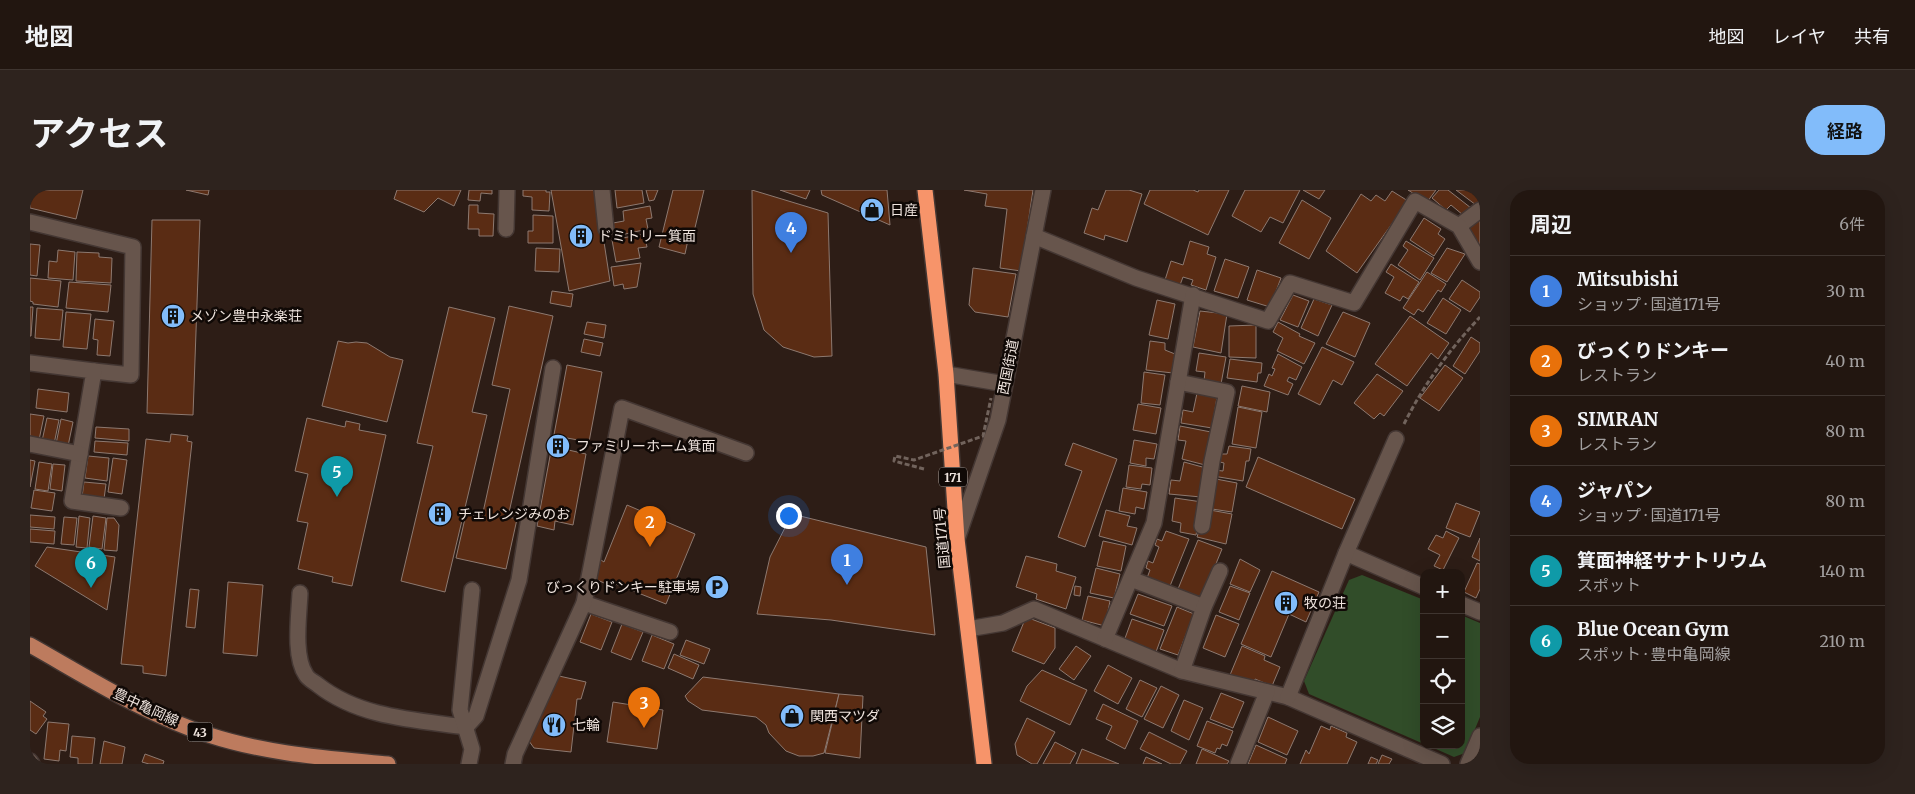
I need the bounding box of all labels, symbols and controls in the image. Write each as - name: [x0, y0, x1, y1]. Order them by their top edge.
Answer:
- text: 地図: [25, 21, 73, 52]
- text: 地図: [1709, 25, 1745, 48]
- text: レイヤ: [1773, 25, 1826, 48]
- text: 共有: [1854, 25, 1890, 48]
- button: 経路: [1805, 105, 1885, 155]
- text: アクセス: [30, 112, 168, 156]
- shop icon: 日産: [859, 197, 885, 223]
- place label: 日産: [890, 201, 918, 219]
- text: 周辺: [1530, 211, 1572, 238]
- pin: 4: [775, 212, 807, 253]
- text: 6件: [1839, 214, 1865, 234]
- building icon: ドミトリー箕面: [568, 223, 594, 249]
- place label: ドミトリー箕面: [598, 227, 696, 245]
- text: Mitsubishi: [1577, 267, 1679, 291]
- text: 1: [1542, 281, 1550, 301]
- text: 30 m: [1826, 281, 1865, 301]
- text: ショップ · 国道171号: [1577, 294, 1721, 314]
- building icon: メゾン豊中永楽荘: [160, 303, 186, 329]
- place label: メゾン豊中永楽荘: [190, 307, 302, 325]
- street label: 西国街道: [994, 338, 1022, 396]
- text: びっくりドンキー: [1577, 338, 1729, 362]
- text: 2: [1541, 351, 1551, 371]
- text: 40 m: [1825, 351, 1865, 371]
- text: レストラン: [1577, 365, 1657, 385]
- text: SIMRAN: [1577, 407, 1658, 431]
- text: 3: [1541, 421, 1551, 441]
- text: 80 m: [1826, 421, 1865, 441]
- building icon: ファミリーホーム箕面: [545, 433, 571, 459]
- text: レストラン: [1577, 434, 1657, 454]
- place label: ファミリーホーム箕面: [576, 437, 716, 455]
- pin: 5: [321, 456, 353, 497]
- road number: 171: [939, 468, 967, 486]
- text: ジャパン: [1577, 478, 1653, 502]
- text: 4: [1541, 491, 1551, 511]
- text: 80 m: [1826, 491, 1865, 511]
- building icon: チェレンジみのお: [427, 501, 453, 527]
- your location: [776, 503, 802, 529]
- place label: チェレンジみのお: [458, 505, 570, 523]
- text: ショップ · 国道171号: [1577, 505, 1721, 525]
- pin: 2: [634, 506, 666, 547]
- street label: 国道171号: [930, 507, 954, 569]
- pin: 1: [831, 544, 863, 585]
- pin: 6: [75, 547, 107, 588]
- text: 箕面神経サナトリウム: [1577, 548, 1767, 572]
- text: 5: [1541, 561, 1551, 581]
- text: 140 m: [1819, 561, 1865, 581]
- map controls: [1420, 569, 1465, 749]
- button: +: [1420, 569, 1465, 614]
- parking icon: びっくりドンキー駐車場: [704, 574, 730, 600]
- text: スポット: [1577, 575, 1641, 595]
- place label: びっくりドンキー駐車場: [546, 578, 700, 596]
- building icon: 牧の荘: [1273, 590, 1299, 616]
- place label: 牧の荘: [1304, 594, 1346, 612]
- button: −: [1420, 614, 1465, 659]
- text: Blue Ocean Gym: [1577, 617, 1729, 641]
- text: 6: [1541, 631, 1551, 651]
- text: 210 m: [1820, 631, 1865, 651]
- text: スポット · 豊中亀岡線: [1577, 644, 1730, 664]
- button: locate: [1420, 659, 1465, 704]
- street label: 豊中亀岡線: [110, 684, 182, 730]
- pin: 3: [628, 687, 660, 728]
- shop icon: 関西マツダ: [779, 703, 805, 729]
- button: layers: [1420, 704, 1465, 749]
- place label: 関西マツダ: [810, 707, 880, 725]
- restaurant icon: 七輪: [541, 712, 567, 738]
- place label: 七輪: [572, 716, 600, 734]
- road number: 43: [188, 722, 212, 742]

